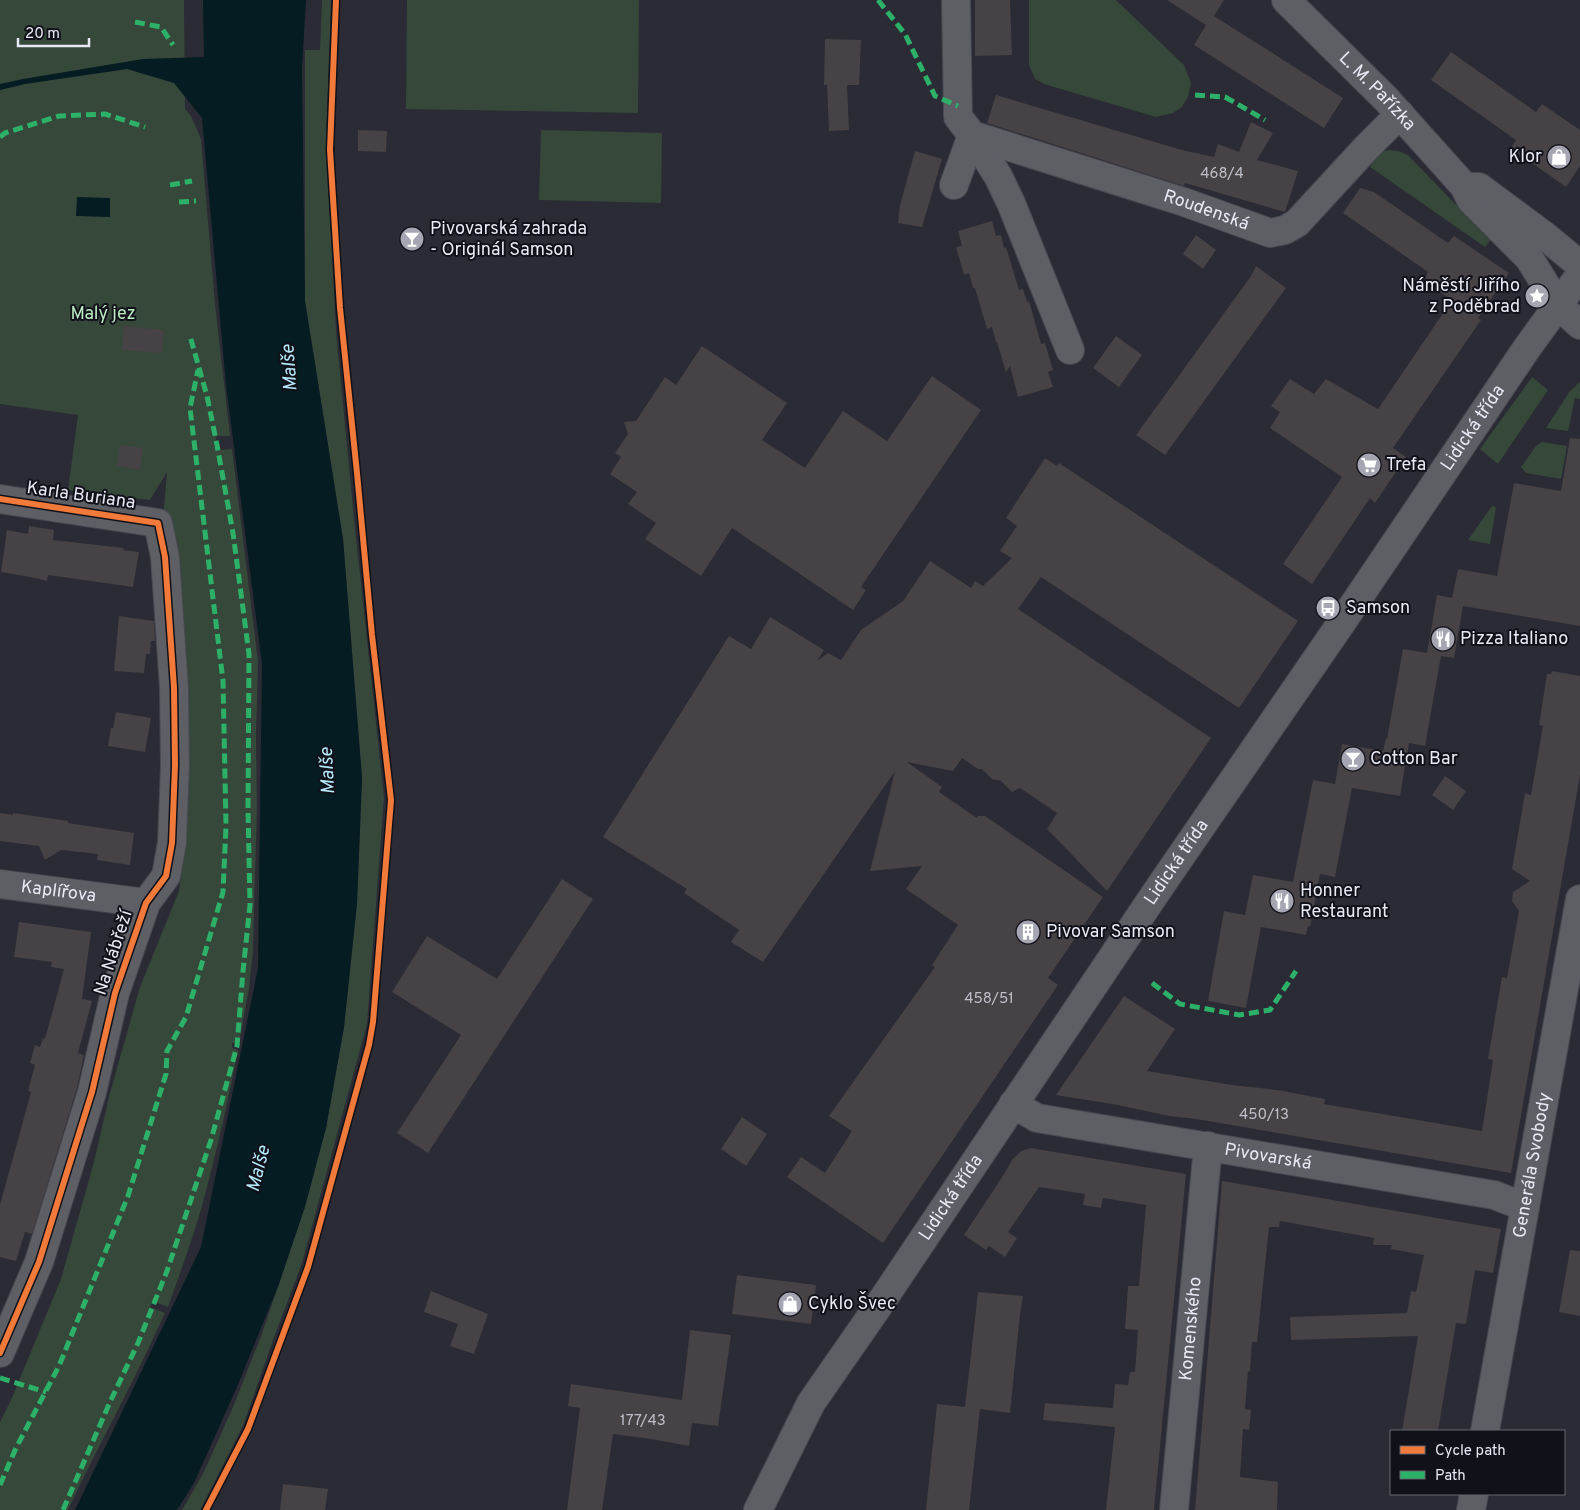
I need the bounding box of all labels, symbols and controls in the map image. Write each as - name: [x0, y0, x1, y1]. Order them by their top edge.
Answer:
- scale bar: [18, 15, 89, 47]
- text: 20 m: [25, 25, 60, 44]
- street label: L. M. Pařízka: [1334, 47, 1421, 136]
- shop icon: Klor: [1546, 144, 1572, 170]
- place label: Klor: [1508, 146, 1542, 169]
- house number: 468/4: [1200, 165, 1244, 184]
- street label: Roudenská: [1161, 185, 1252, 236]
- place label: Pivovarská zahrada - Originál Samson: [430, 218, 587, 262]
- bar icon: Pivovarská zahrada - Originál Samson: [399, 226, 425, 252]
- place label: Náměstí Jiřího z Poděbrad: [1402, 275, 1520, 319]
- place icon: Náměstí Jiřího z Poděbrad: [1524, 283, 1550, 309]
- park label: Malý jez: [70, 303, 136, 326]
- water label: Malše: [276, 344, 304, 392]
- street label: Lidická třída: [1436, 381, 1510, 475]
- supermarket icon: Trefa: [1356, 452, 1382, 478]
- place label: Trefa: [1386, 454, 1426, 477]
- street label: Karla Buriana: [25, 477, 137, 515]
- bus stop icon: Samson: [1315, 595, 1341, 621]
- place label: Samson: [1346, 597, 1410, 620]
- restaurant icon: Pizza Italiano: [1430, 626, 1456, 652]
- place label: Pizza Italiano: [1460, 628, 1568, 651]
- bar icon: Cotton Bar: [1340, 746, 1366, 772]
- water label: Malše: [315, 747, 341, 795]
- place label: Cotton Bar: [1370, 748, 1458, 771]
- street label: Lidická třída: [1139, 815, 1214, 910]
- street label: Kaplířova: [20, 875, 98, 908]
- place label: Honner Restaurant: [1300, 880, 1389, 924]
- restaurant icon: Honner Restaurant: [1269, 888, 1295, 914]
- street label: Na Nábřeží: [89, 906, 139, 998]
- building icon: Pivovar Samson: [1015, 919, 1041, 945]
- place label: Pivovar Samson: [1046, 921, 1175, 944]
- house number: 458/51: [964, 990, 1014, 1009]
- street label: Generála Svobody: [1508, 1091, 1557, 1240]
- house number: 450/13: [1239, 1106, 1289, 1125]
- street label: Pivovarská: [1223, 1138, 1313, 1176]
- water label: Malše: [242, 1143, 276, 1195]
- street label: Lidická třída: [914, 1150, 988, 1245]
- street label: Komenského: [1175, 1276, 1207, 1382]
- shop icon: Cyklo Švec: [777, 1291, 803, 1317]
- place label: Cyklo Švec: [808, 1291, 896, 1316]
- house number: 177/43: [620, 1412, 666, 1431]
- legend: [1390, 1430, 1565, 1495]
- text: Cycle path: [1435, 1442, 1506, 1461]
- text: Path: [1435, 1467, 1466, 1486]

